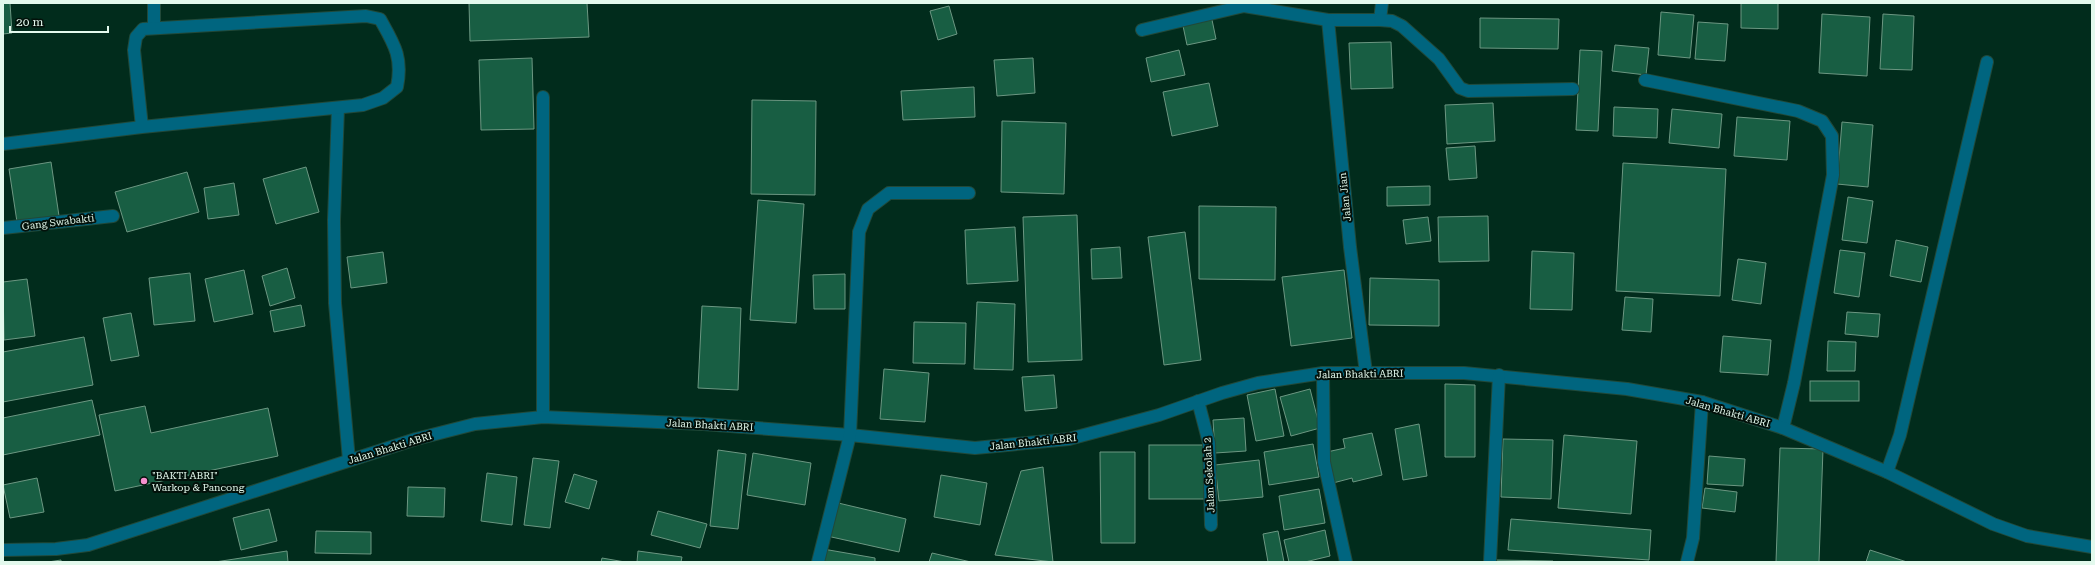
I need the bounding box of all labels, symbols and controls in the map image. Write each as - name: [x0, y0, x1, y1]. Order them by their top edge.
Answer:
- scale bar: [10, 8, 108, 34]
- text: 20 m: [16, 15, 43, 29]
- street label: Jalan Jian: [1337, 172, 1353, 222]
- street label: Gang Swabakti: [21, 212, 95, 232]
- street label: Jalan Bhakti ABRI: [1316, 368, 1404, 380]
- street label: Jalan Bhakti ABRI: [1685, 395, 1772, 429]
- street label: Jalan Bhakti ABRI: [666, 417, 754, 433]
- street label: Jalan Bhakti ABRI: [347, 430, 433, 466]
- street label: Jalan Bhakti ABRI: [989, 432, 1077, 452]
- street label: Jalan Sekolah 2: [1202, 437, 1216, 513]
- place label: "BAKTI ABRI" Warkop & Pancong: [152, 470, 245, 493]
- marker: "BAKTI ABRI" Warkop & Pancong: [139, 476, 149, 486]

